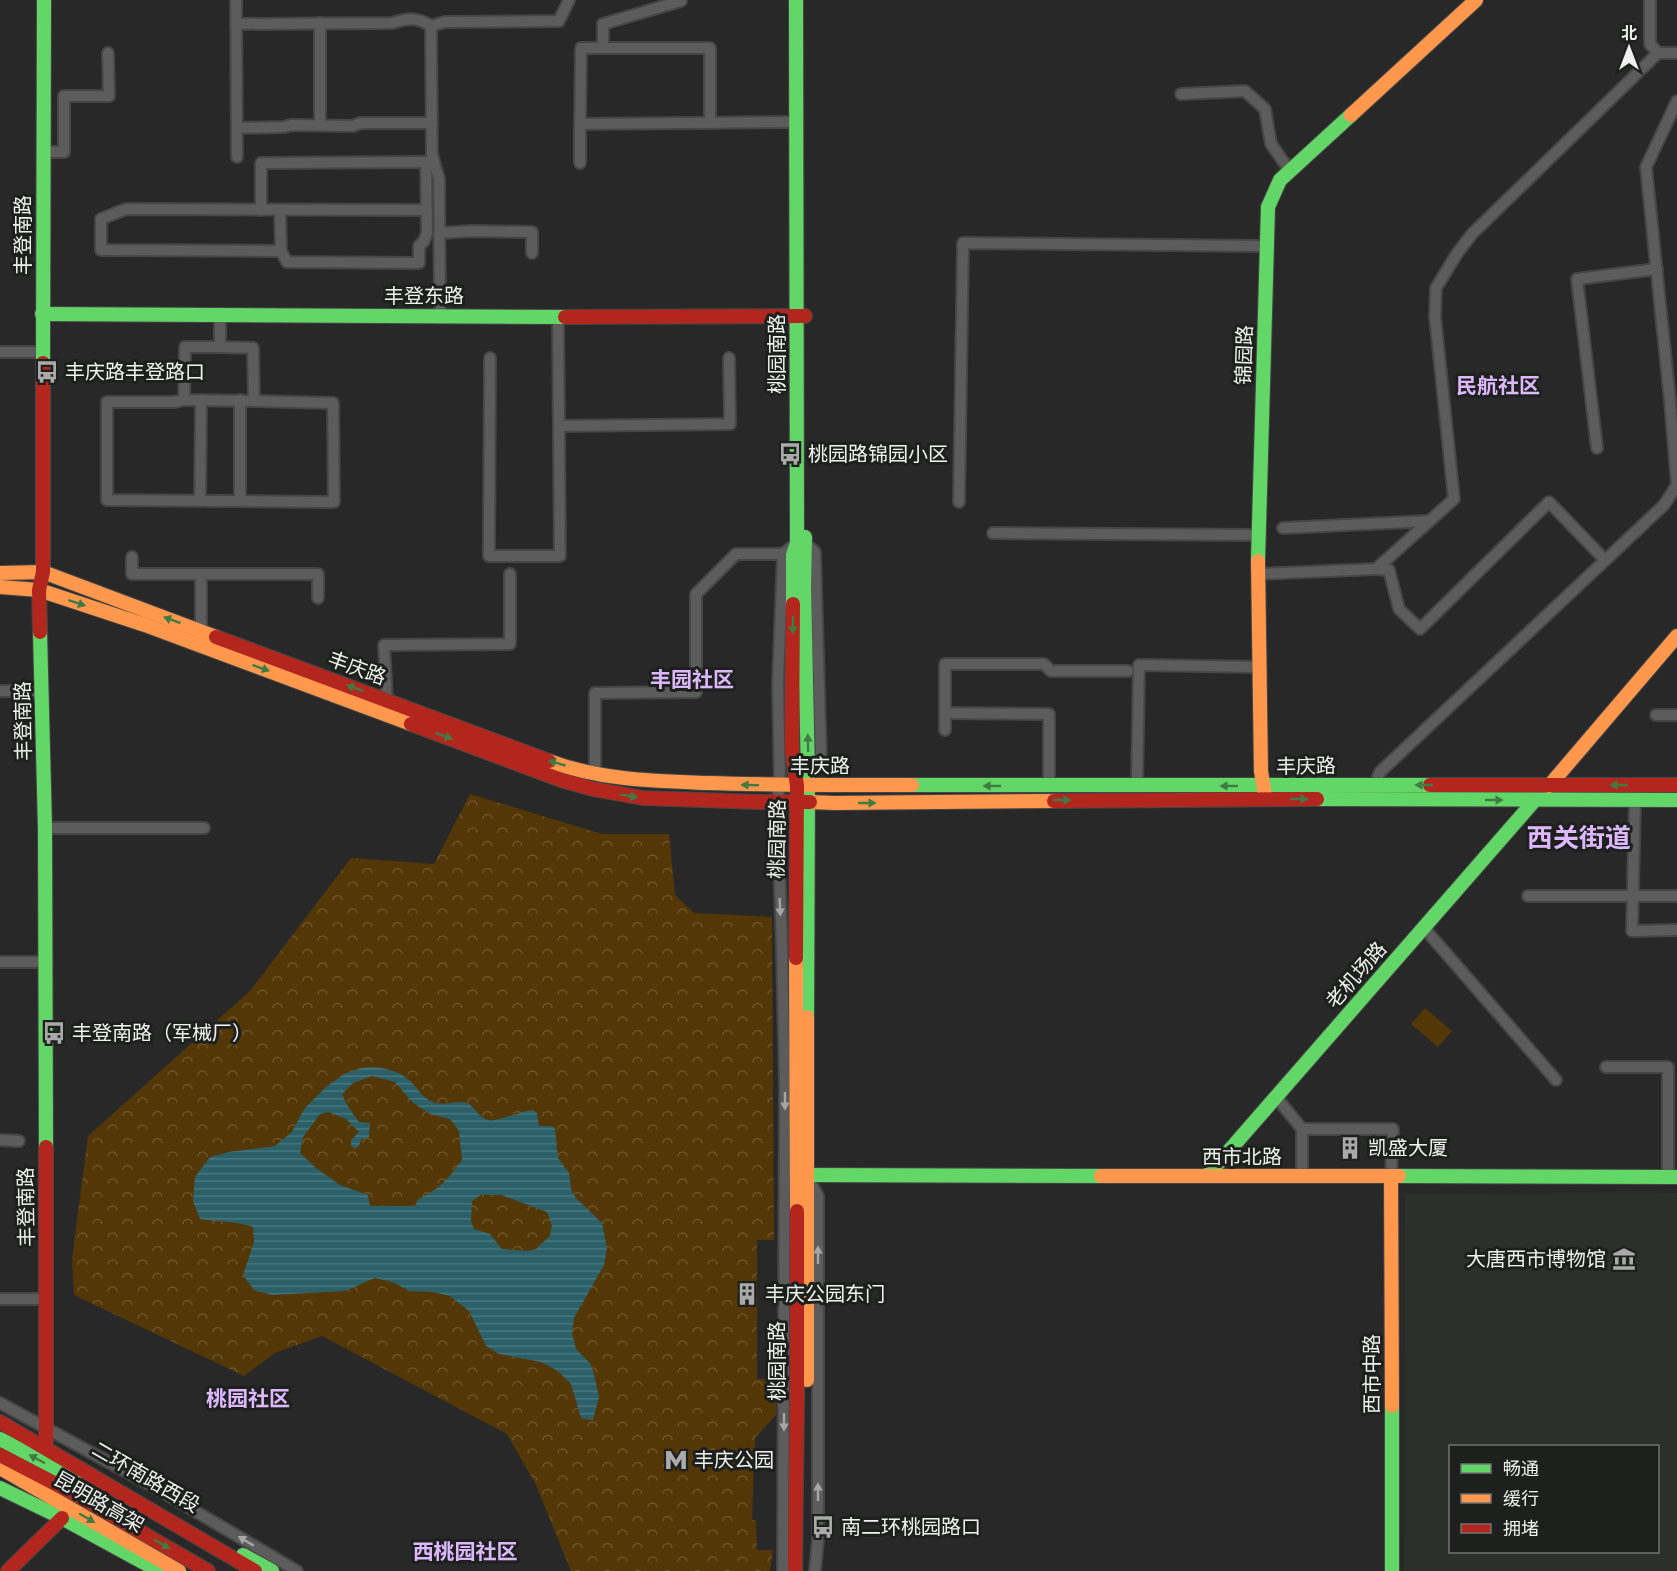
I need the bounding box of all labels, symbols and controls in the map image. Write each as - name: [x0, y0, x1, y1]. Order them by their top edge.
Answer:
- north arrow: [1599, 18, 1659, 78]
- text: 北: [1621, 23, 1637, 44]
- street label: 丰登南路: [10, 195, 36, 275]
- street label: 丰登东路: [384, 283, 464, 309]
- street label: 桃园南路: [764, 314, 790, 394]
- street label: 锦园路: [1230, 325, 1258, 385]
- bus stop icon: 丰庆路丰登路口: [34, 359, 60, 385]
- place label: 丰庆路丰登路口: [65, 359, 205, 385]
- district label: 民航社区: [1456, 372, 1540, 400]
- bus stop icon: 桃园路锦园小区: [777, 441, 803, 467]
- place label: 桃园路锦园小区: [808, 441, 948, 467]
- one-way arrow: [68, 598, 86, 608]
- one-way arrow: [163, 615, 181, 625]
- one-way arrow: [788, 615, 798, 634]
- street label: 丰庆路: [324, 646, 390, 690]
- one-way arrow: [252, 664, 270, 674]
- district label: 丰园社区: [650, 666, 734, 694]
- street label: 丰登南路: [9, 681, 37, 761]
- one-way arrow: [346, 682, 364, 692]
- one-way arrow: [435, 732, 453, 742]
- one-way arrow: [803, 733, 813, 752]
- street label: 丰庆路: [1276, 752, 1336, 780]
- street label: 丰庆路: [790, 753, 850, 779]
- one-way arrow: [548, 758, 566, 767]
- one-way arrow: [740, 780, 759, 790]
- one-way arrow: [1414, 780, 1433, 790]
- one-way arrow: [1609, 780, 1628, 790]
- one-way arrow: [982, 781, 1001, 791]
- one-way arrow: [1219, 781, 1238, 791]
- one-way arrow: [620, 792, 639, 801]
- one-way arrow: [1289, 794, 1308, 804]
- one-way arrow: [1052, 795, 1071, 805]
- one-way arrow: [1484, 795, 1503, 805]
- one-way arrow: [857, 798, 876, 808]
- street label: 桃园南路: [763, 799, 791, 879]
- district label: 西关街道: [1527, 821, 1631, 855]
- one-way arrow: [776, 897, 785, 916]
- street label: 老机场路: [1320, 936, 1392, 1014]
- bus stop icon: 丰登南路（军械厂）: [41, 1020, 67, 1046]
- place label: 丰登南路（军械厂）: [72, 1020, 252, 1046]
- one-way arrow: [780, 1092, 790, 1111]
- building icon: 凯盛大厦: [1337, 1135, 1363, 1161]
- place label: 凯盛大厦: [1368, 1135, 1448, 1161]
- street label: 西市北路: [1202, 1144, 1282, 1170]
- street label: 丰登南路: [12, 1167, 40, 1247]
- one-way arrow: [813, 1245, 823, 1264]
- place label: 大唐西市博物馆: [1466, 1246, 1606, 1272]
- museum icon: 大唐西市博物馆: [1611, 1246, 1637, 1272]
- building icon: 丰庆公园东门: [734, 1281, 760, 1307]
- place label: 丰庆公园东门: [765, 1281, 885, 1307]
- street label: 桃园南路: [764, 1321, 790, 1401]
- street label: 西市中路: [1359, 1334, 1385, 1414]
- district label: 桃园社区: [206, 1385, 290, 1413]
- one-way arrow: [779, 1413, 789, 1432]
- street label: 二环南路西段: [88, 1436, 204, 1518]
- legend: [1449, 1445, 1659, 1553]
- metro station icon: 丰庆公园: [663, 1447, 689, 1473]
- place label: 丰庆公园: [694, 1447, 774, 1473]
- one-way arrow: [28, 1454, 45, 1464]
- text: 畅通: [1503, 1457, 1539, 1481]
- street label: 昆明路高架: [49, 1466, 149, 1538]
- one-way arrow: [813, 1482, 823, 1501]
- text: 缓行: [1503, 1487, 1539, 1511]
- one-way arrow: [79, 1513, 96, 1523]
- bus stop icon: 南二环桃园路口: [810, 1514, 836, 1540]
- place label: 南二环桃园路口: [841, 1514, 981, 1540]
- text: 拥堵: [1503, 1517, 1539, 1541]
- one-way arrow: [238, 1536, 254, 1547]
- district label: 西桃园社区: [413, 1538, 518, 1566]
- one-way arrow: [153, 1539, 170, 1549]

